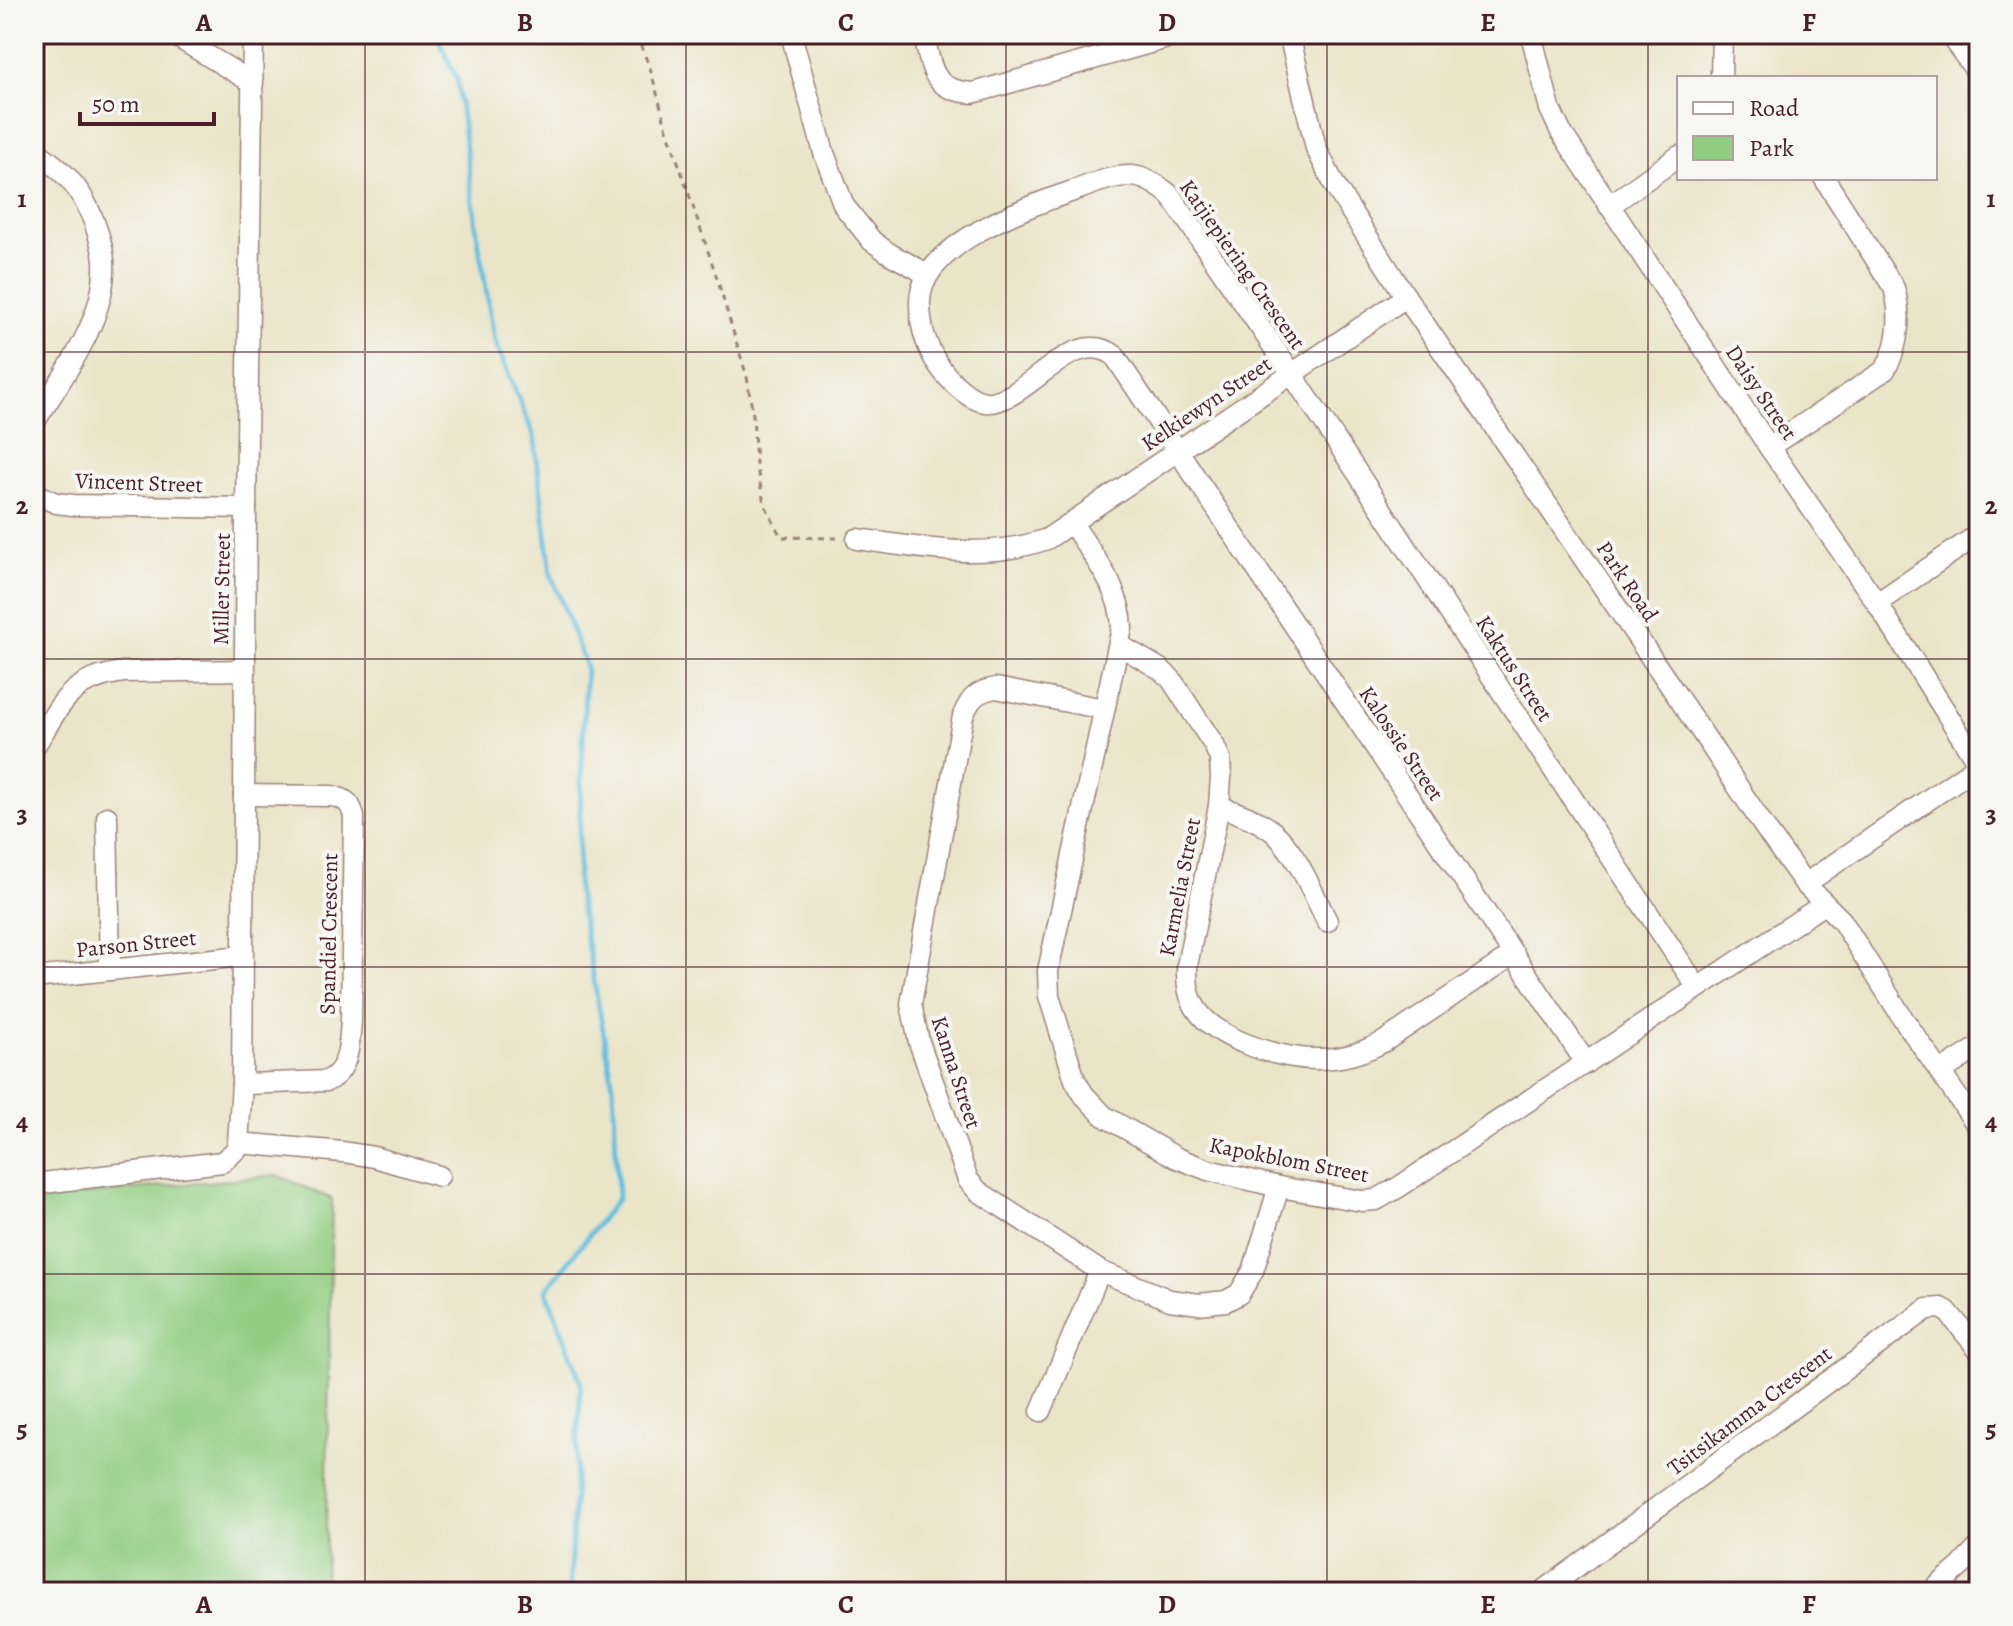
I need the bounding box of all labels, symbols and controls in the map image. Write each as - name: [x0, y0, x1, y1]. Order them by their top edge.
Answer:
- text: A: [195, 5, 213, 40]
- text: B: [517, 5, 533, 40]
- text: C: [838, 5, 854, 40]
- text: D: [1158, 5, 1176, 40]
- text: E: [1480, 5, 1496, 40]
- text: F: [1802, 5, 1816, 40]
- scale bar: [80, 76, 214, 126]
- legend: [1677, 76, 1937, 180]
- text: 50 m: [92, 88, 140, 120]
- text: Road: [1749, 92, 1799, 124]
- text: Park: [1749, 132, 1794, 164]
- street label: Katjiepiering Crescent: [1172, 174, 1312, 355]
- text: 1: [17, 181, 27, 216]
- text: 1: [1986, 181, 1996, 216]
- street label: Daisy Street: [1718, 339, 1804, 446]
- street label: Kelkiewyn Street: [1135, 349, 1278, 459]
- street label: Vincent Street: [74, 466, 203, 500]
- text: 2: [16, 488, 29, 523]
- text: 2: [1985, 488, 1998, 523]
- street label: Miller Street: [206, 533, 238, 645]
- street label: Park Road: [1589, 535, 1665, 628]
- street label: Kaktus Street: [1469, 610, 1560, 728]
- street label: Kalossie Street: [1352, 680, 1451, 807]
- text: 3: [16, 796, 28, 831]
- text: 3: [1985, 796, 1997, 831]
- street label: Karmelia Street: [1152, 815, 1208, 959]
- street label: Spandiel Crescent: [313, 853, 345, 1015]
- street label: Parson Street: [75, 923, 198, 965]
- street label: Kanna Street: [924, 1012, 988, 1132]
- text: 4: [16, 1104, 28, 1139]
- text: 4: [1985, 1104, 1997, 1139]
- street label: Kapokblom Street: [1207, 1130, 1371, 1190]
- street label: Tsitsikamma Crescent: [1661, 1339, 1838, 1483]
- text: 5: [16, 1411, 28, 1446]
- text: 5: [1985, 1411, 1997, 1446]
- text: A: [195, 1587, 213, 1622]
- text: B: [517, 1587, 533, 1622]
- text: C: [838, 1587, 854, 1622]
- text: D: [1158, 1587, 1176, 1622]
- text: E: [1480, 1587, 1496, 1622]
- text: F: [1802, 1587, 1816, 1622]

